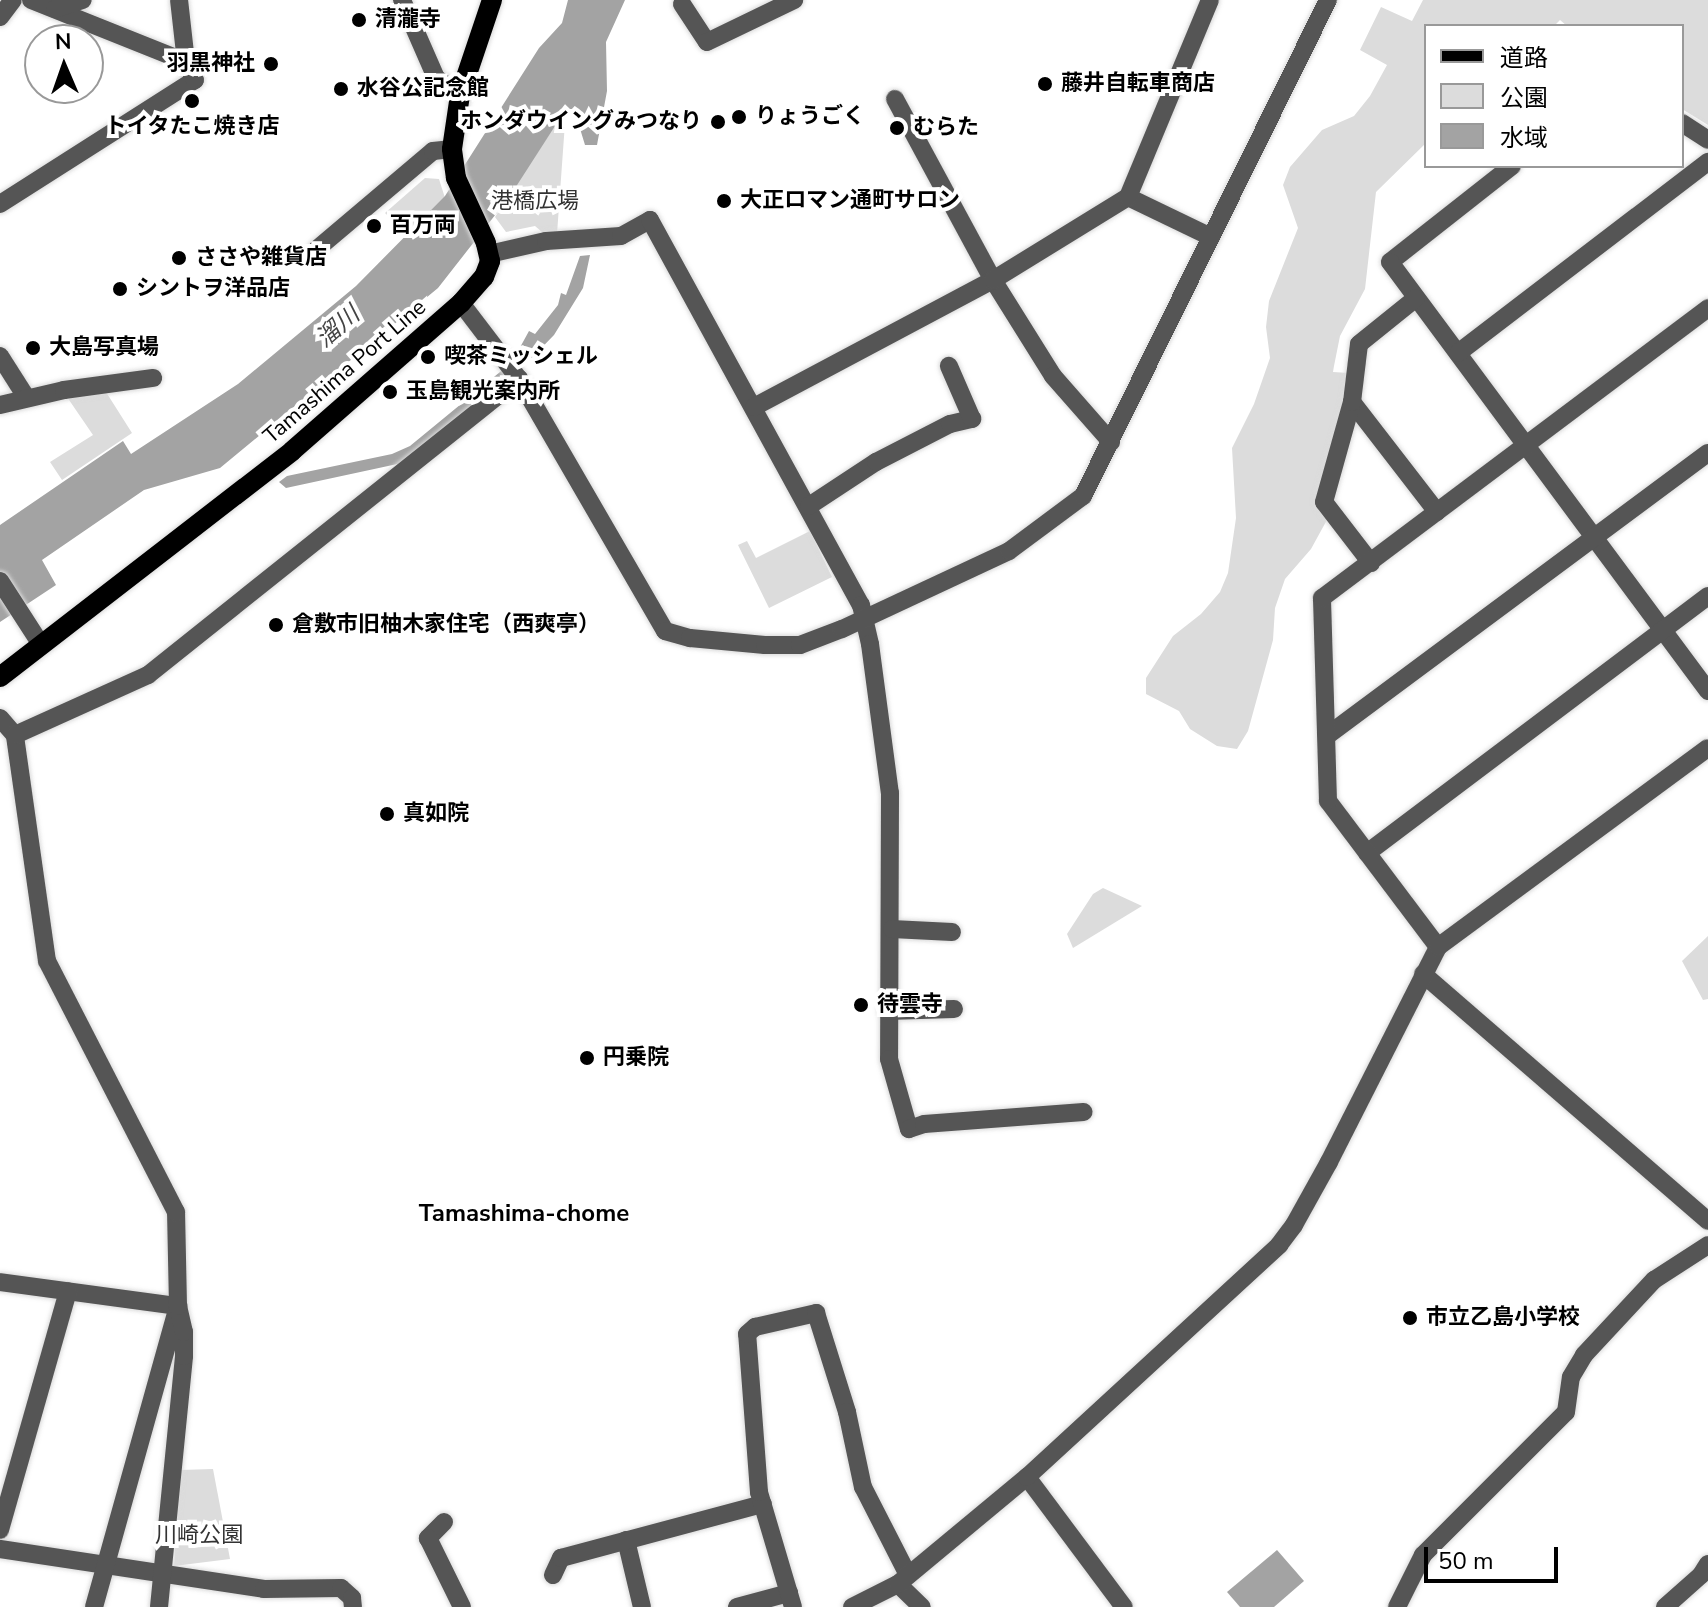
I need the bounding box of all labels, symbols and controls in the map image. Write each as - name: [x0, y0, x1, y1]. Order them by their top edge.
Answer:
- place label: 清瀧寺: [375, 7, 441, 33]
- marker: 清瀧寺: [350, 11, 368, 29]
- north arrow: [24, 24, 104, 104]
- legend: [1424, 24, 1684, 168]
- text: N: [54, 27, 72, 57]
- text: 道路: [1500, 42, 1548, 74]
- place label: 羽黒神社: [167, 51, 255, 77]
- marker: 羽黒神社: [262, 55, 280, 73]
- place label: 藤井自転車商店: [1061, 71, 1215, 97]
- marker: 藤井自転車商店: [1036, 75, 1054, 93]
- place label: 水谷公記念館: [357, 76, 489, 102]
- marker: 水谷公記念館: [332, 80, 350, 98]
- text: 公園: [1500, 82, 1548, 114]
- marker: トイタたこ焼き店: [183, 92, 201, 110]
- place label: りょうごく: [755, 104, 865, 130]
- marker: りょうごく: [730, 108, 748, 126]
- place label: ホンダウイングみつなり: [460, 109, 702, 135]
- marker: ホンダウイングみつなり: [709, 113, 727, 131]
- place label: トイタたこ焼き店: [104, 114, 280, 140]
- place label: むらた: [913, 115, 979, 141]
- marker: むらた: [888, 119, 906, 137]
- text: 水域: [1500, 122, 1548, 154]
- place label: 大正ロマン通町サロン: [740, 188, 960, 214]
- park label: 港橋広場: [491, 189, 579, 215]
- marker: 大正ロマン通町サロン: [715, 192, 733, 210]
- place label: 百万両: [390, 213, 456, 239]
- marker: 百万両: [365, 217, 383, 235]
- place label: ささや雑貨店: [195, 245, 327, 271]
- marker: ささや雑貨店: [170, 249, 188, 267]
- place label: シントヲ洋品店: [136, 276, 290, 302]
- marker: シントヲ洋品店: [111, 280, 129, 298]
- street label: Tamashima Port Line: [258, 294, 432, 450]
- water label: 溜川: [310, 300, 366, 354]
- place label: 大島写真場: [49, 335, 159, 361]
- marker: 大島写真場: [24, 339, 42, 357]
- place label: 喫茶ミッシェル: [444, 344, 598, 370]
- marker: 喫茶ミッシェル: [419, 348, 437, 366]
- place label: 玉島観光案内所: [406, 379, 560, 405]
- marker: 玉島観光案内所: [381, 383, 399, 401]
- place label: 倉敷市旧柚木家住宅（西爽亭）: [292, 612, 600, 638]
- marker: 倉敷市旧柚木家住宅（西爽亭）: [267, 616, 285, 634]
- place label: 真如院: [403, 801, 469, 827]
- marker: 真如院: [378, 805, 396, 823]
- place label: 待雲寺: [877, 992, 943, 1018]
- marker: 待雲寺: [852, 996, 870, 1014]
- place label: 円乗院: [603, 1045, 669, 1071]
- marker: 円乗院: [578, 1049, 596, 1067]
- district label: Tamashima-chome: [419, 1200, 629, 1228]
- place label: 市立乙島小学校: [1426, 1305, 1580, 1331]
- marker: 市立乙島小学校: [1401, 1309, 1419, 1327]
- park label: 川崎公園: [155, 1523, 243, 1549]
- scale bar: [1428, 1531, 1562, 1581]
- text: 50 m: [1438, 1545, 1494, 1577]

